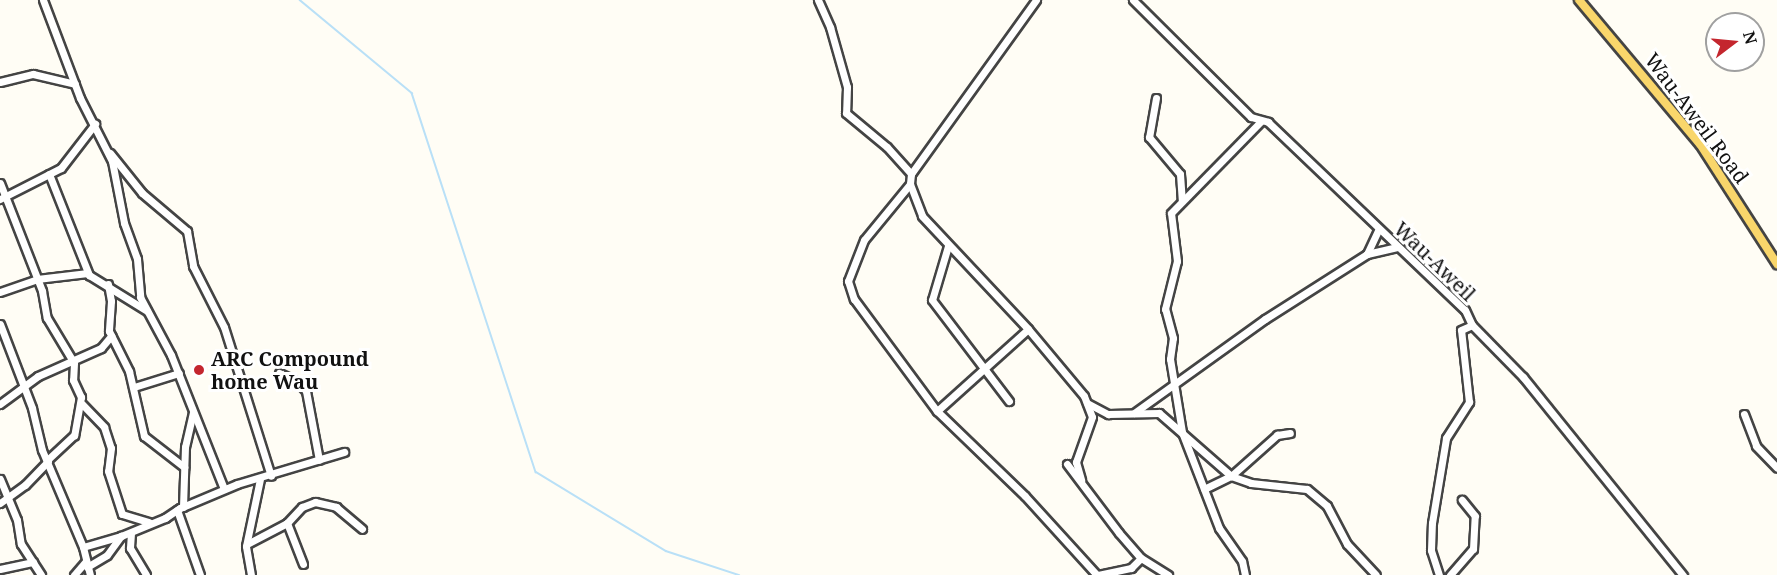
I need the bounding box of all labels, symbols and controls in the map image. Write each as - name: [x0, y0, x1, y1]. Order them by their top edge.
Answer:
- north arrow: [1705, 12, 1765, 72]
- text: N: [1738, 28, 1763, 47]
- street label: Wau-Aweil Road: [1640, 48, 1754, 188]
- street label: Wau-Aweil: [1389, 216, 1481, 306]
- place label: ARC Compound home Wau: [211, 346, 369, 393]
- marker: ARC Compound home Wau: [192, 363, 206, 377]

